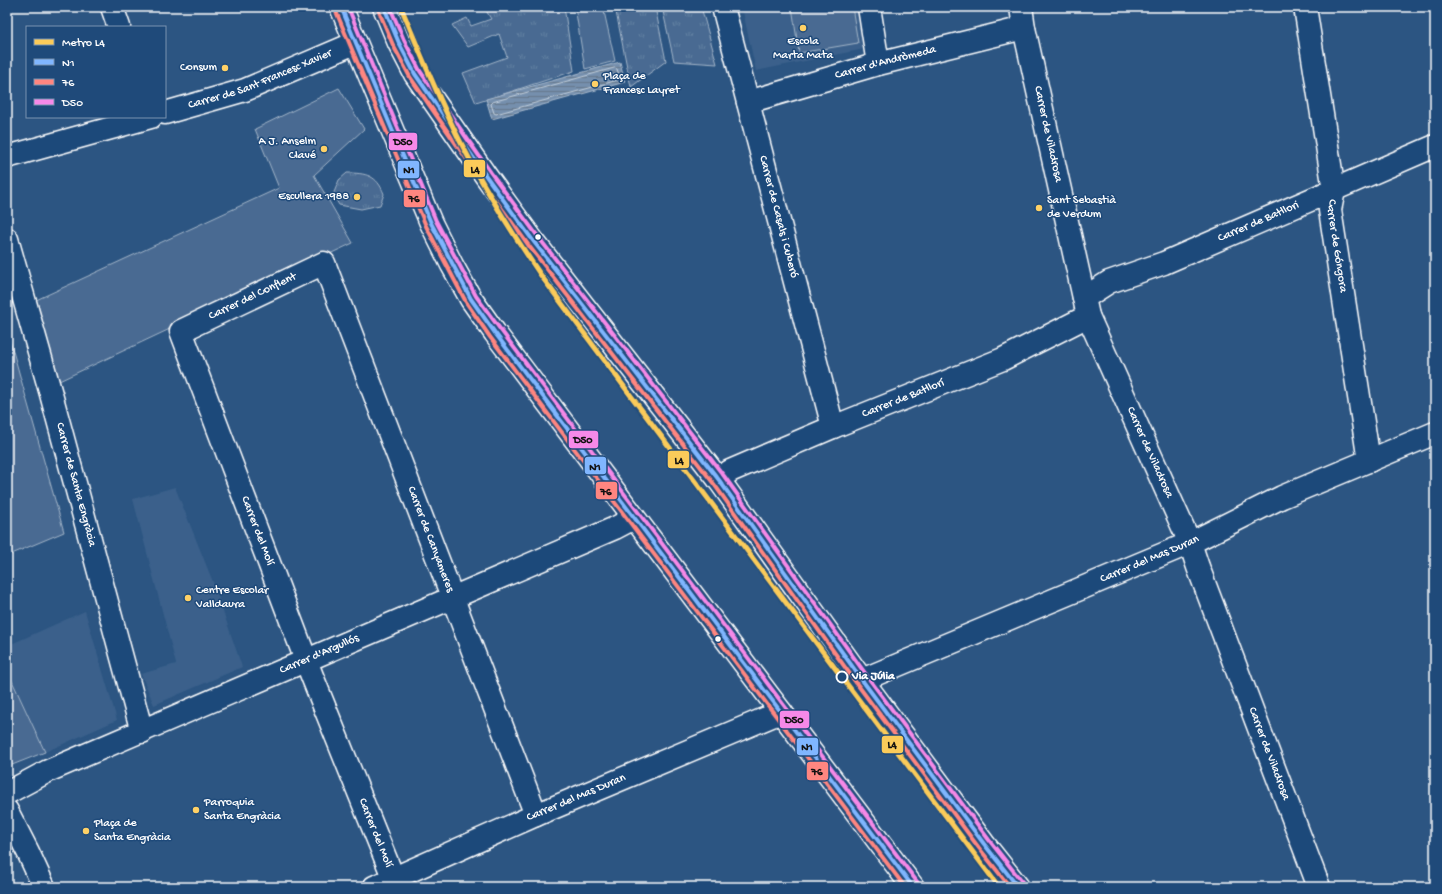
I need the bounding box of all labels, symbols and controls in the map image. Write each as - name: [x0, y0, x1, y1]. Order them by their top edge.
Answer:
- marker: Escola Marta Mata: [798, 23, 808, 33]
- legend: [26, 26, 166, 118]
- place label: Escola Marta Mata: [773, 35, 833, 63]
- text: Metro L4: [62, 37, 105, 51]
- street label: Carrer d'Andròmeda: [833, 43, 938, 83]
- street label: Carrer de Sant Francesc Xavier: [187, 46, 336, 113]
- text: N1: [62, 57, 75, 71]
- place label: Consum: [180, 61, 217, 75]
- marker: Consum: [220, 63, 230, 73]
- place label: Plaça de Francesc Layret: [602, 70, 681, 98]
- text: 76: [61, 77, 75, 91]
- marker: Plaça de Francesc Layret: [590, 79, 600, 89]
- street label: Carrer de Viladrosa: [1030, 85, 1065, 184]
- text: D50: [61, 97, 83, 111]
- line badge: D50: [388, 132, 418, 151]
- place label: A J. Anselm Clavé: [259, 135, 317, 163]
- text: D50: [392, 137, 413, 149]
- marker: A J. Anselm Clavé: [319, 144, 329, 154]
- street label: Carrer de Casals i Cuberó: [755, 154, 801, 280]
- line badge: L4: [463, 159, 486, 178]
- line badge: N1: [397, 160, 420, 179]
- text: N1: [403, 165, 415, 177]
- text: L4: [470, 165, 480, 177]
- line badge: 76: [403, 189, 426, 208]
- place label: Escullera 1988: [278, 190, 349, 204]
- marker: Escullera 1988: [352, 192, 362, 202]
- text: 76: [407, 194, 420, 206]
- place label: Sant Sebastià de Verdum: [1047, 194, 1116, 222]
- street label: Carrer de Batllori: [1216, 198, 1302, 246]
- street label: Carrer de Góngora: [1323, 198, 1350, 294]
- marker: Sant Sebastià de Verdum: [1034, 203, 1044, 213]
- unlabelled marker: [533, 232, 543, 242]
- street label: Carrer del Conflent: [207, 270, 300, 324]
- street label: Carrer de Batllorí: [860, 376, 947, 422]
- street label: Carrer de Viladrosa: [1123, 405, 1176, 501]
- street label: Carrer de Santa Engràcia: [52, 421, 99, 548]
- line badge: D50: [568, 430, 599, 449]
- text: D50: [572, 435, 593, 447]
- line badge: L4: [667, 450, 690, 469]
- line badge: N1: [584, 456, 607, 475]
- text: L4: [674, 456, 684, 468]
- text: N1: [589, 462, 601, 474]
- line badge: 76: [595, 481, 618, 500]
- street label: Carrer de Canyameres: [404, 485, 457, 595]
- text: 76: [599, 487, 612, 499]
- street label: Carrer del Molí: [237, 494, 277, 568]
- street label: Carrer del Mas Duran: [1098, 532, 1202, 587]
- place label: Centre Escolar Valldaura: [195, 584, 270, 612]
- marker: Centre Escolar Valldaura: [183, 593, 193, 603]
- street label: Carrer d'Argullós: [278, 631, 362, 678]
- unlabelled marker: [713, 634, 723, 644]
- marker: Via Júlia: [835, 670, 849, 684]
- place label: Via Júlia: [851, 670, 896, 684]
- street label: Carrer de Viladrosa: [1245, 705, 1293, 802]
- line badge: D50: [779, 710, 810, 729]
- text: D50: [783, 715, 804, 727]
- line badge: L4: [881, 735, 904, 754]
- line badge: N1: [796, 737, 819, 756]
- text: L4: [887, 740, 897, 752]
- text: N1: [801, 742, 813, 754]
- line badge: 76: [806, 761, 829, 781]
- text: 76: [810, 767, 823, 779]
- street label: Carrer del Mas Duran: [525, 771, 628, 825]
- place label: Parroquia Santa Engràcia: [203, 796, 281, 824]
- street label: Carrer del Molí: [355, 796, 395, 870]
- marker: Parroquia Santa Engràcia: [191, 805, 201, 815]
- place label: Plaça de Santa Engràcia: [93, 817, 171, 845]
- marker: Plaça de Santa Engràcia: [81, 826, 91, 836]

